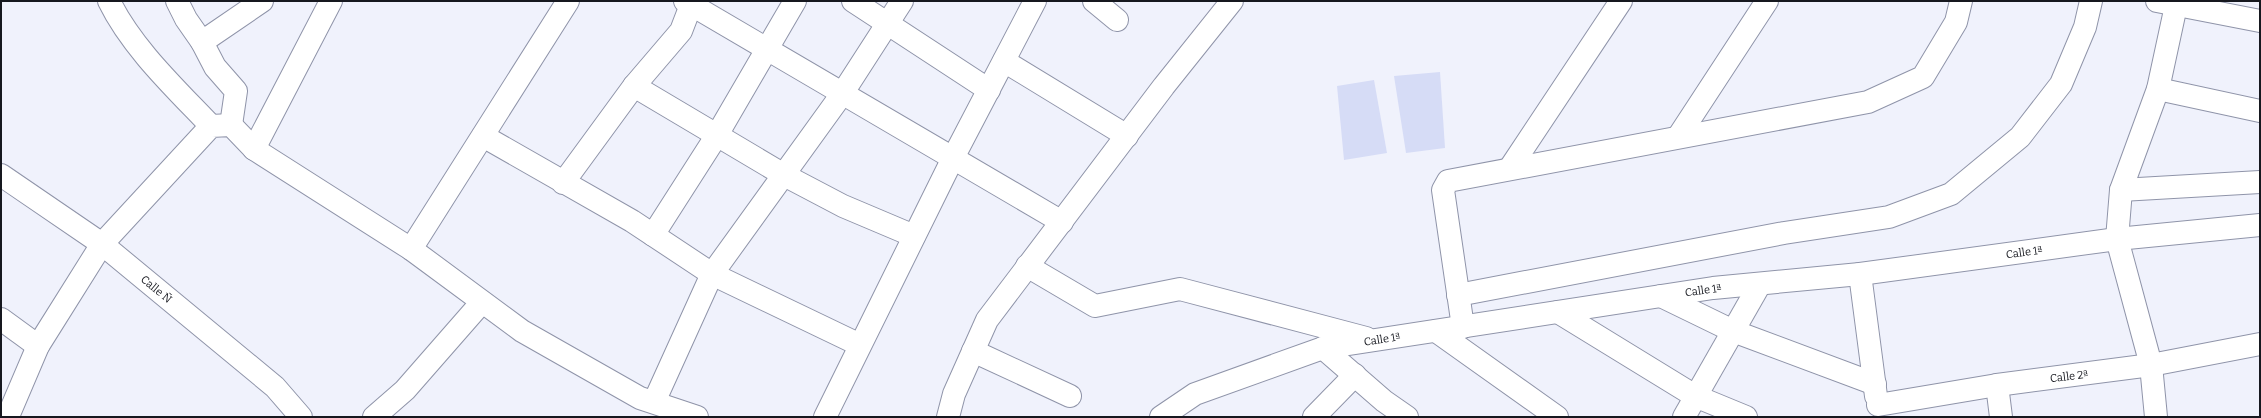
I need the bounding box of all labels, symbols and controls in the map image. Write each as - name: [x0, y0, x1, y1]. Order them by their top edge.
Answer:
- street label: Calle 1ª: [2005, 243, 2043, 261]
- street label: Calle Ñ: [138, 273, 174, 306]
- street label: Calle 1ª: [1684, 281, 1722, 299]
- street label: Calle 1ª: [1363, 330, 1401, 349]
- street label: Calle 2ª: [2049, 368, 2089, 385]

